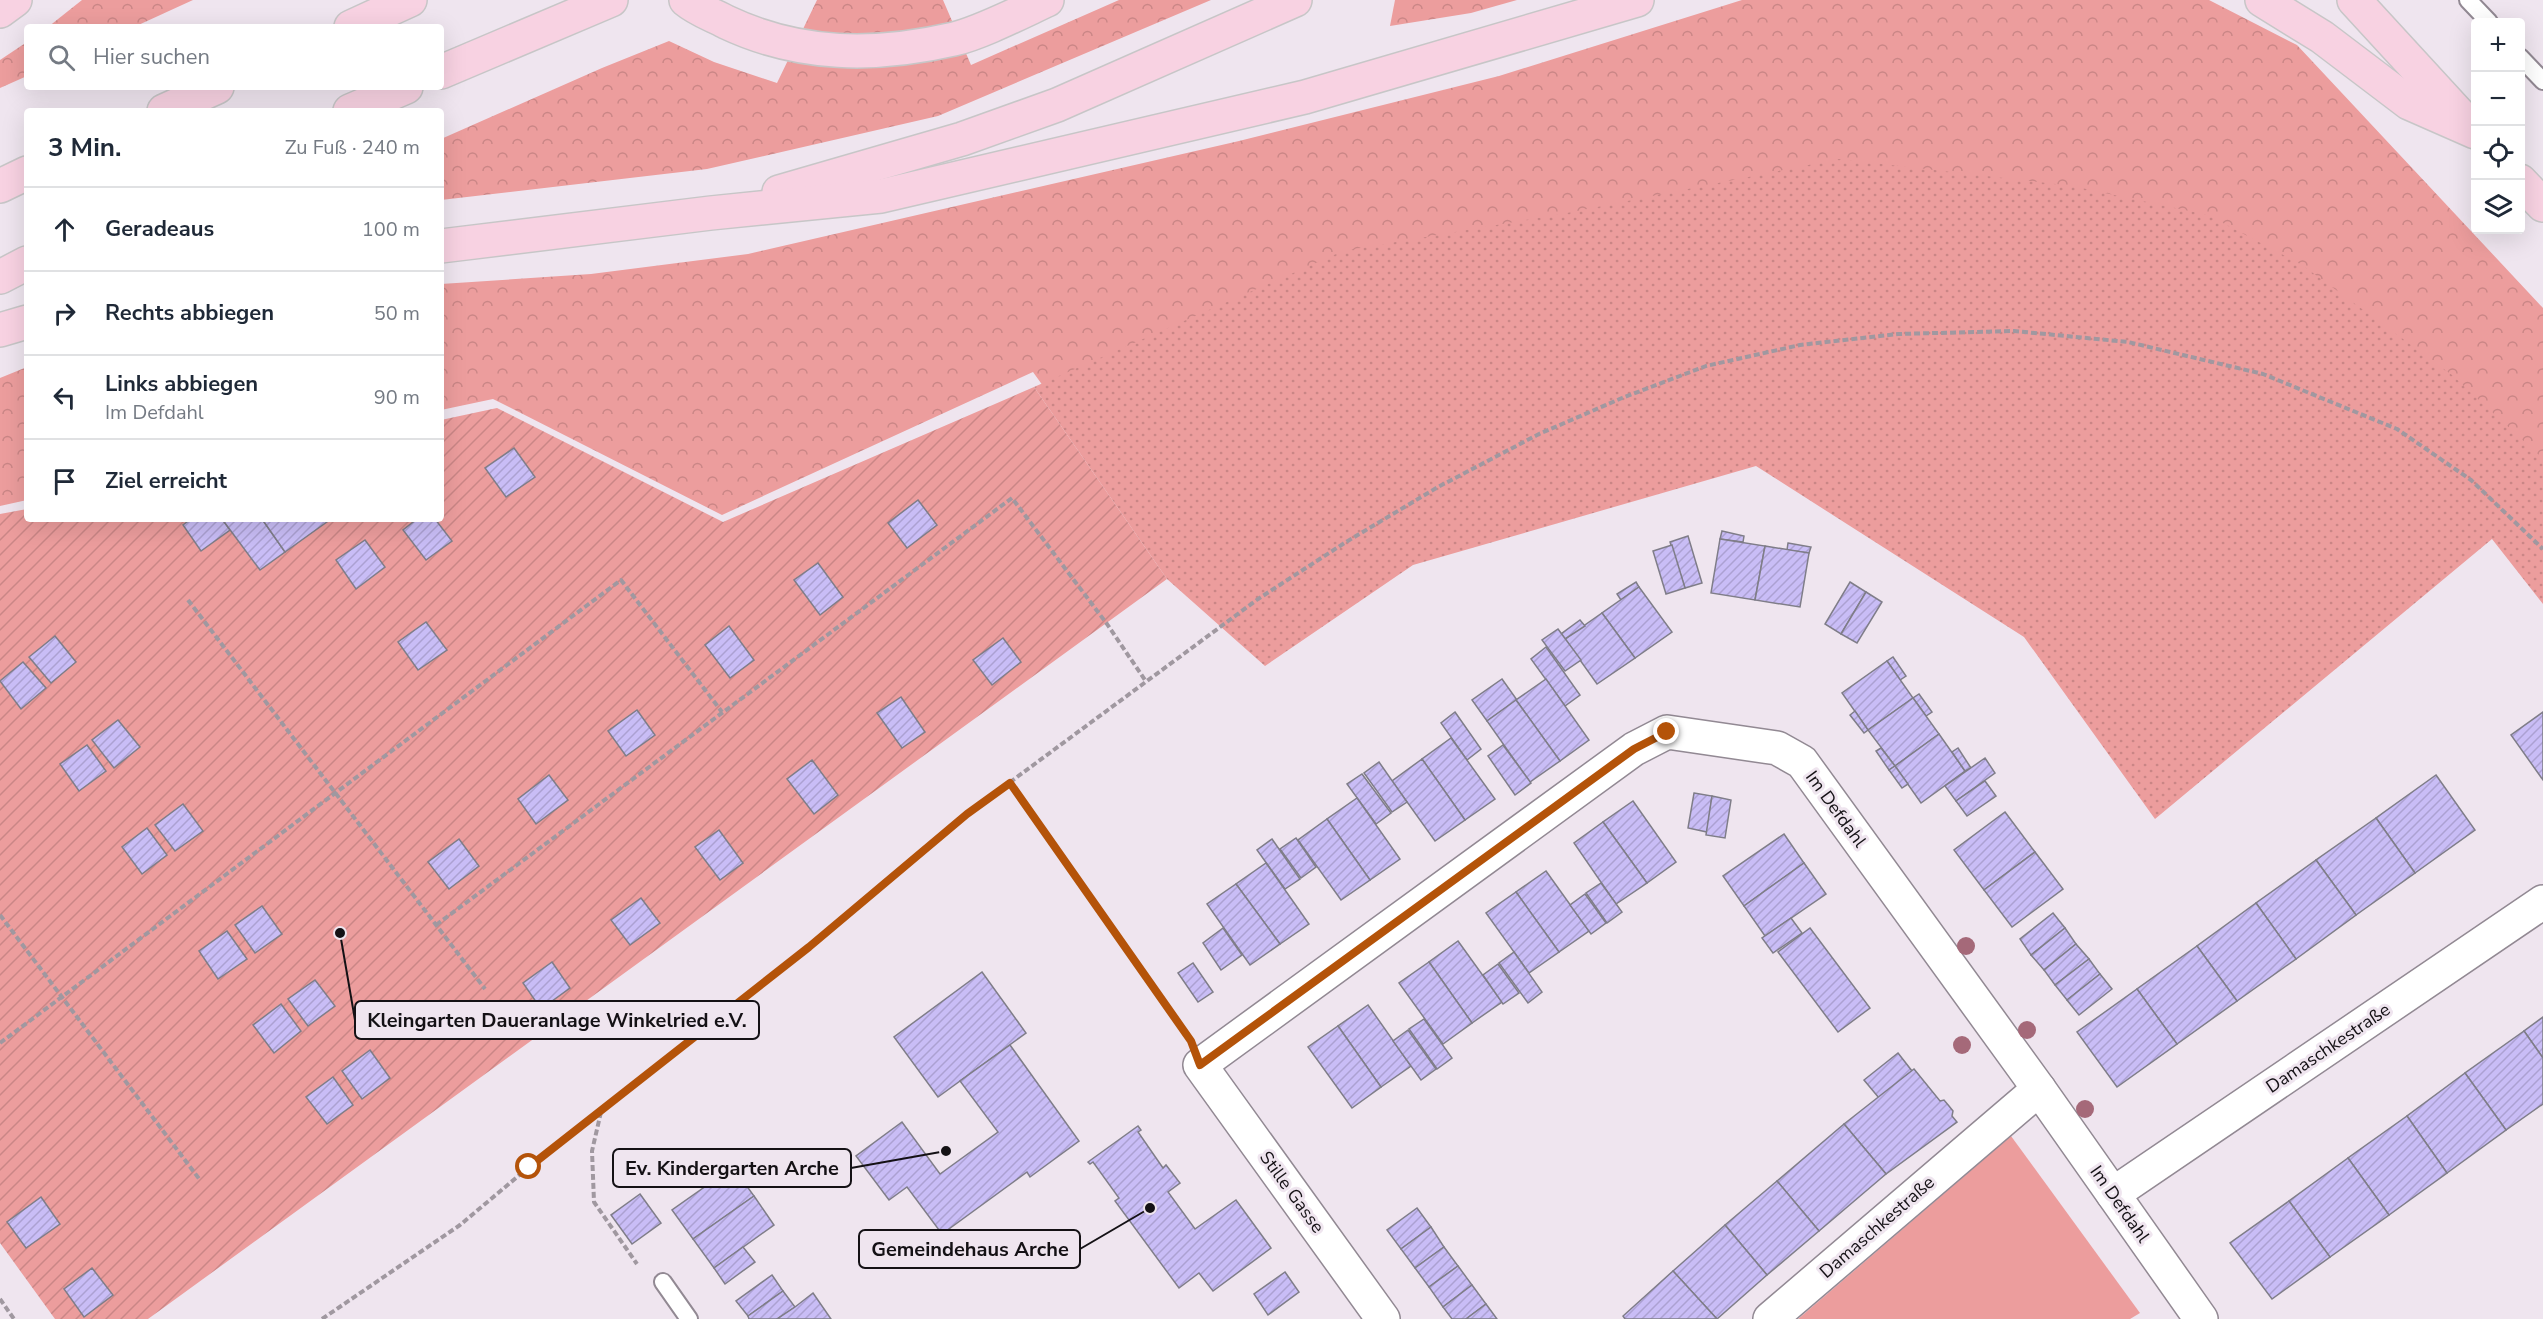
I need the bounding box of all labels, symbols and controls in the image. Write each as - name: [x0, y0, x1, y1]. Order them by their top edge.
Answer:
- map controls: [2471, 18, 2525, 234]
- button: +: [2471, 18, 2525, 72]
- search box: [24, 24, 444, 90]
- icon: search: [45, 41, 78, 74]
- text: Hier suchen: [93, 42, 210, 72]
- button: −: [2471, 72, 2525, 126]
- button: locate: [2471, 126, 2525, 180]
- text: 3 Min.: [48, 130, 121, 165]
- text: Zu Fuß · 240 m: [285, 134, 420, 161]
- button: layers: [2471, 180, 2525, 234]
- icon: ahead: [48, 213, 81, 246]
- text: Geradeaus: [105, 214, 214, 244]
- text: 100 m: [362, 216, 420, 243]
- icon: right: [48, 297, 81, 330]
- text: Rechts abbiegen: [105, 298, 274, 328]
- text: 50 m: [374, 300, 420, 327]
- text: Links abbiegen: [105, 369, 258, 399]
- icon: left: [48, 381, 81, 414]
- text: 90 m: [374, 384, 420, 411]
- text: Im Defdahl: [105, 399, 204, 426]
- icon: arrive: [48, 465, 81, 498]
- text: Ziel erreicht: [105, 466, 227, 496]
- route end: [1653, 718, 1679, 744]
- street label: Im Defdahl: [1800, 766, 1872, 853]
- street label: Damaschkestraße: [2261, 998, 2395, 1098]
- callout: Kleingarten Daueranlage Winkelried e.V.: [355, 1001, 759, 1039]
- text: Kleingarten Daueranlage Winkelried e.V.: [367, 1007, 747, 1034]
- street label: Stille Gasse: [1254, 1146, 1330, 1238]
- callout: Ev. Kindergarten Arche: [613, 1149, 851, 1187]
- route start: [515, 1153, 541, 1179]
- text: Ev. Kindergarten Arche: [625, 1155, 839, 1182]
- street label: Im Defdahl: [2085, 1161, 2156, 1248]
- street label: Damaschkestraße: [1814, 1170, 1940, 1284]
- callout: Gemeindehaus Arche: [859, 1230, 1080, 1268]
- text: Gemeindehaus Arche: [871, 1236, 1069, 1263]

